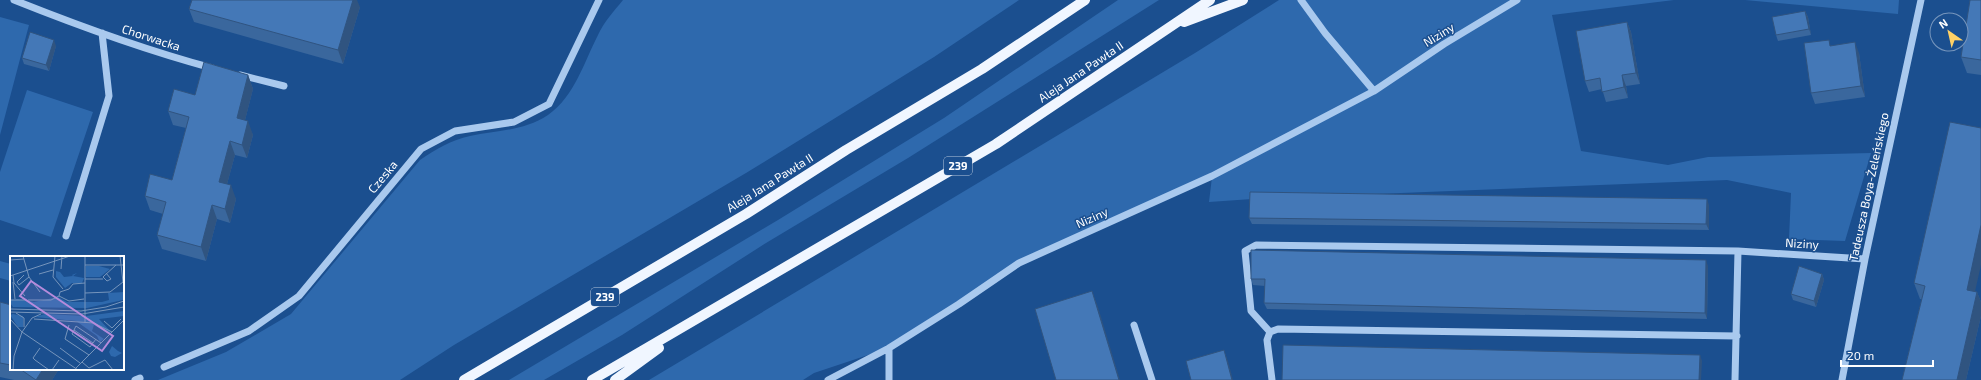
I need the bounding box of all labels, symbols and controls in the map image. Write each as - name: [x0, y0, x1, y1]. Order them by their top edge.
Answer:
- north arrow: [1929, 12, 1969, 52]
- text: N: [1936, 16, 1950, 31]
- street label: Niziny: [1420, 19, 1457, 49]
- street label: Chorwacka: [120, 21, 182, 53]
- street label: Aleja Jana Pawła II: [1035, 38, 1126, 106]
- street label: Tadeusza Boya-Żeleńskiego: [1845, 111, 1891, 262]
- street label: Aleja Jana Pawła II: [724, 150, 816, 215]
- street label: Czeska: [365, 157, 400, 195]
- road number: 239: [944, 157, 972, 175]
- street label: Niziny: [1073, 204, 1110, 230]
- street label: Niziny: [1785, 235, 1820, 251]
- inset map: [10, 256, 124, 370]
- road number: 239: [591, 288, 619, 306]
- scale bar: [1841, 342, 1933, 368]
- text: 20 m: [1847, 348, 1874, 362]

